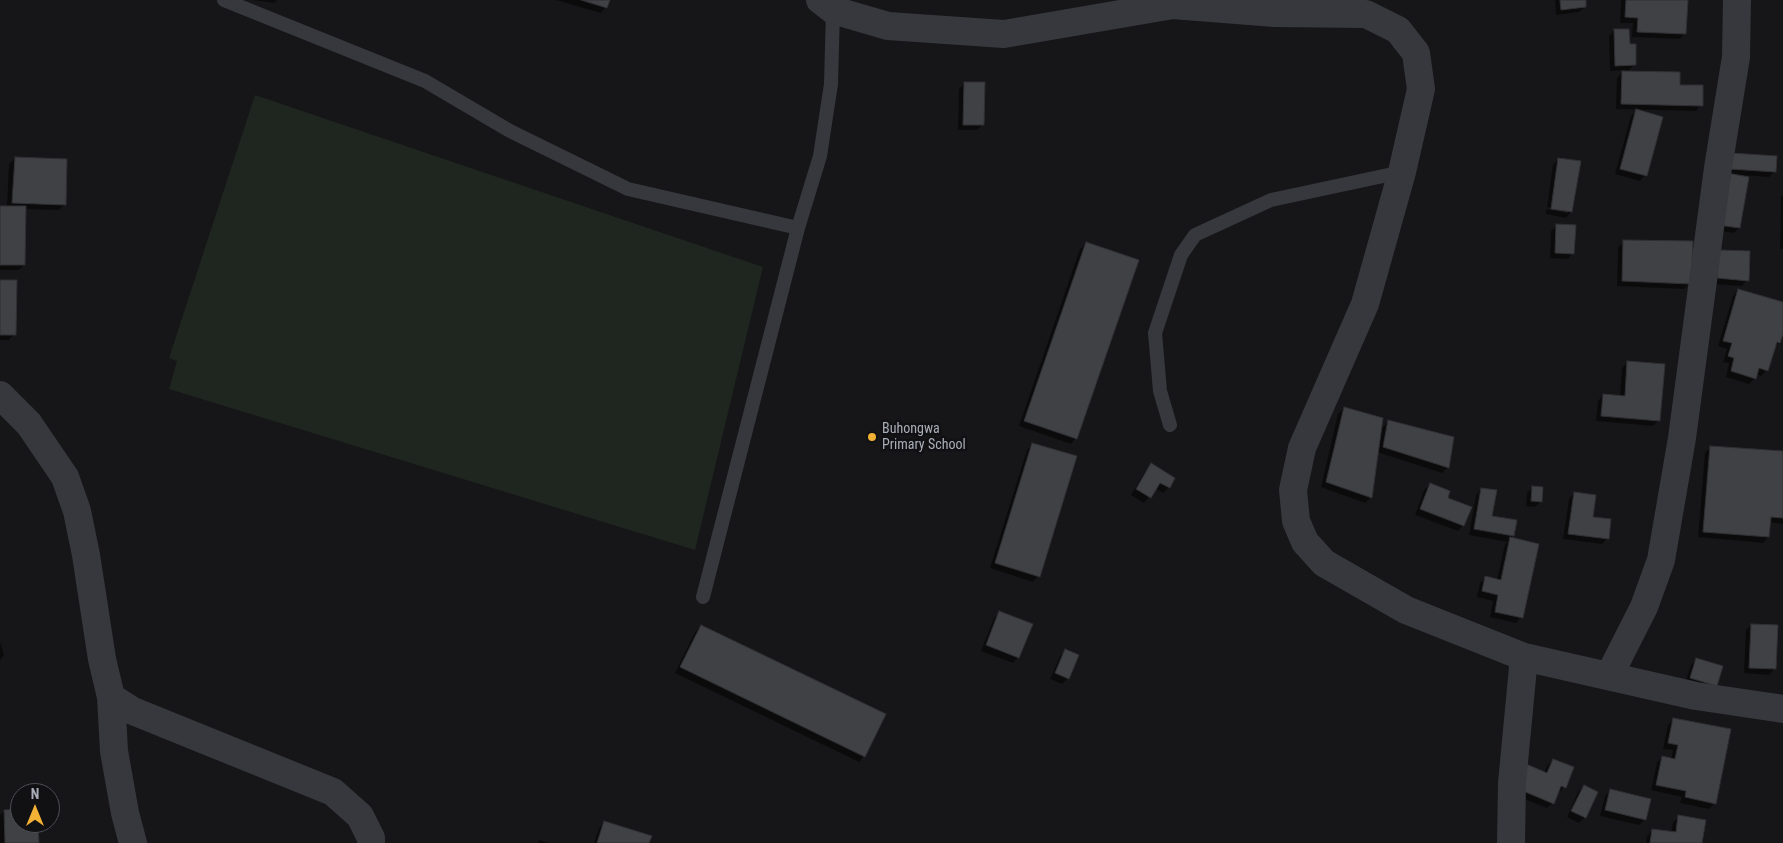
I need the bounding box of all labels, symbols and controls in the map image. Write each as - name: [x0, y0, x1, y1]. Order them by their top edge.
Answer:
- place label: Buhongwa Primary School: [882, 421, 966, 454]
- marker: Buhongwa Primary School: [866, 431, 878, 443]
- north arrow: [10, 783, 60, 833]
- text: N: [31, 786, 39, 802]

